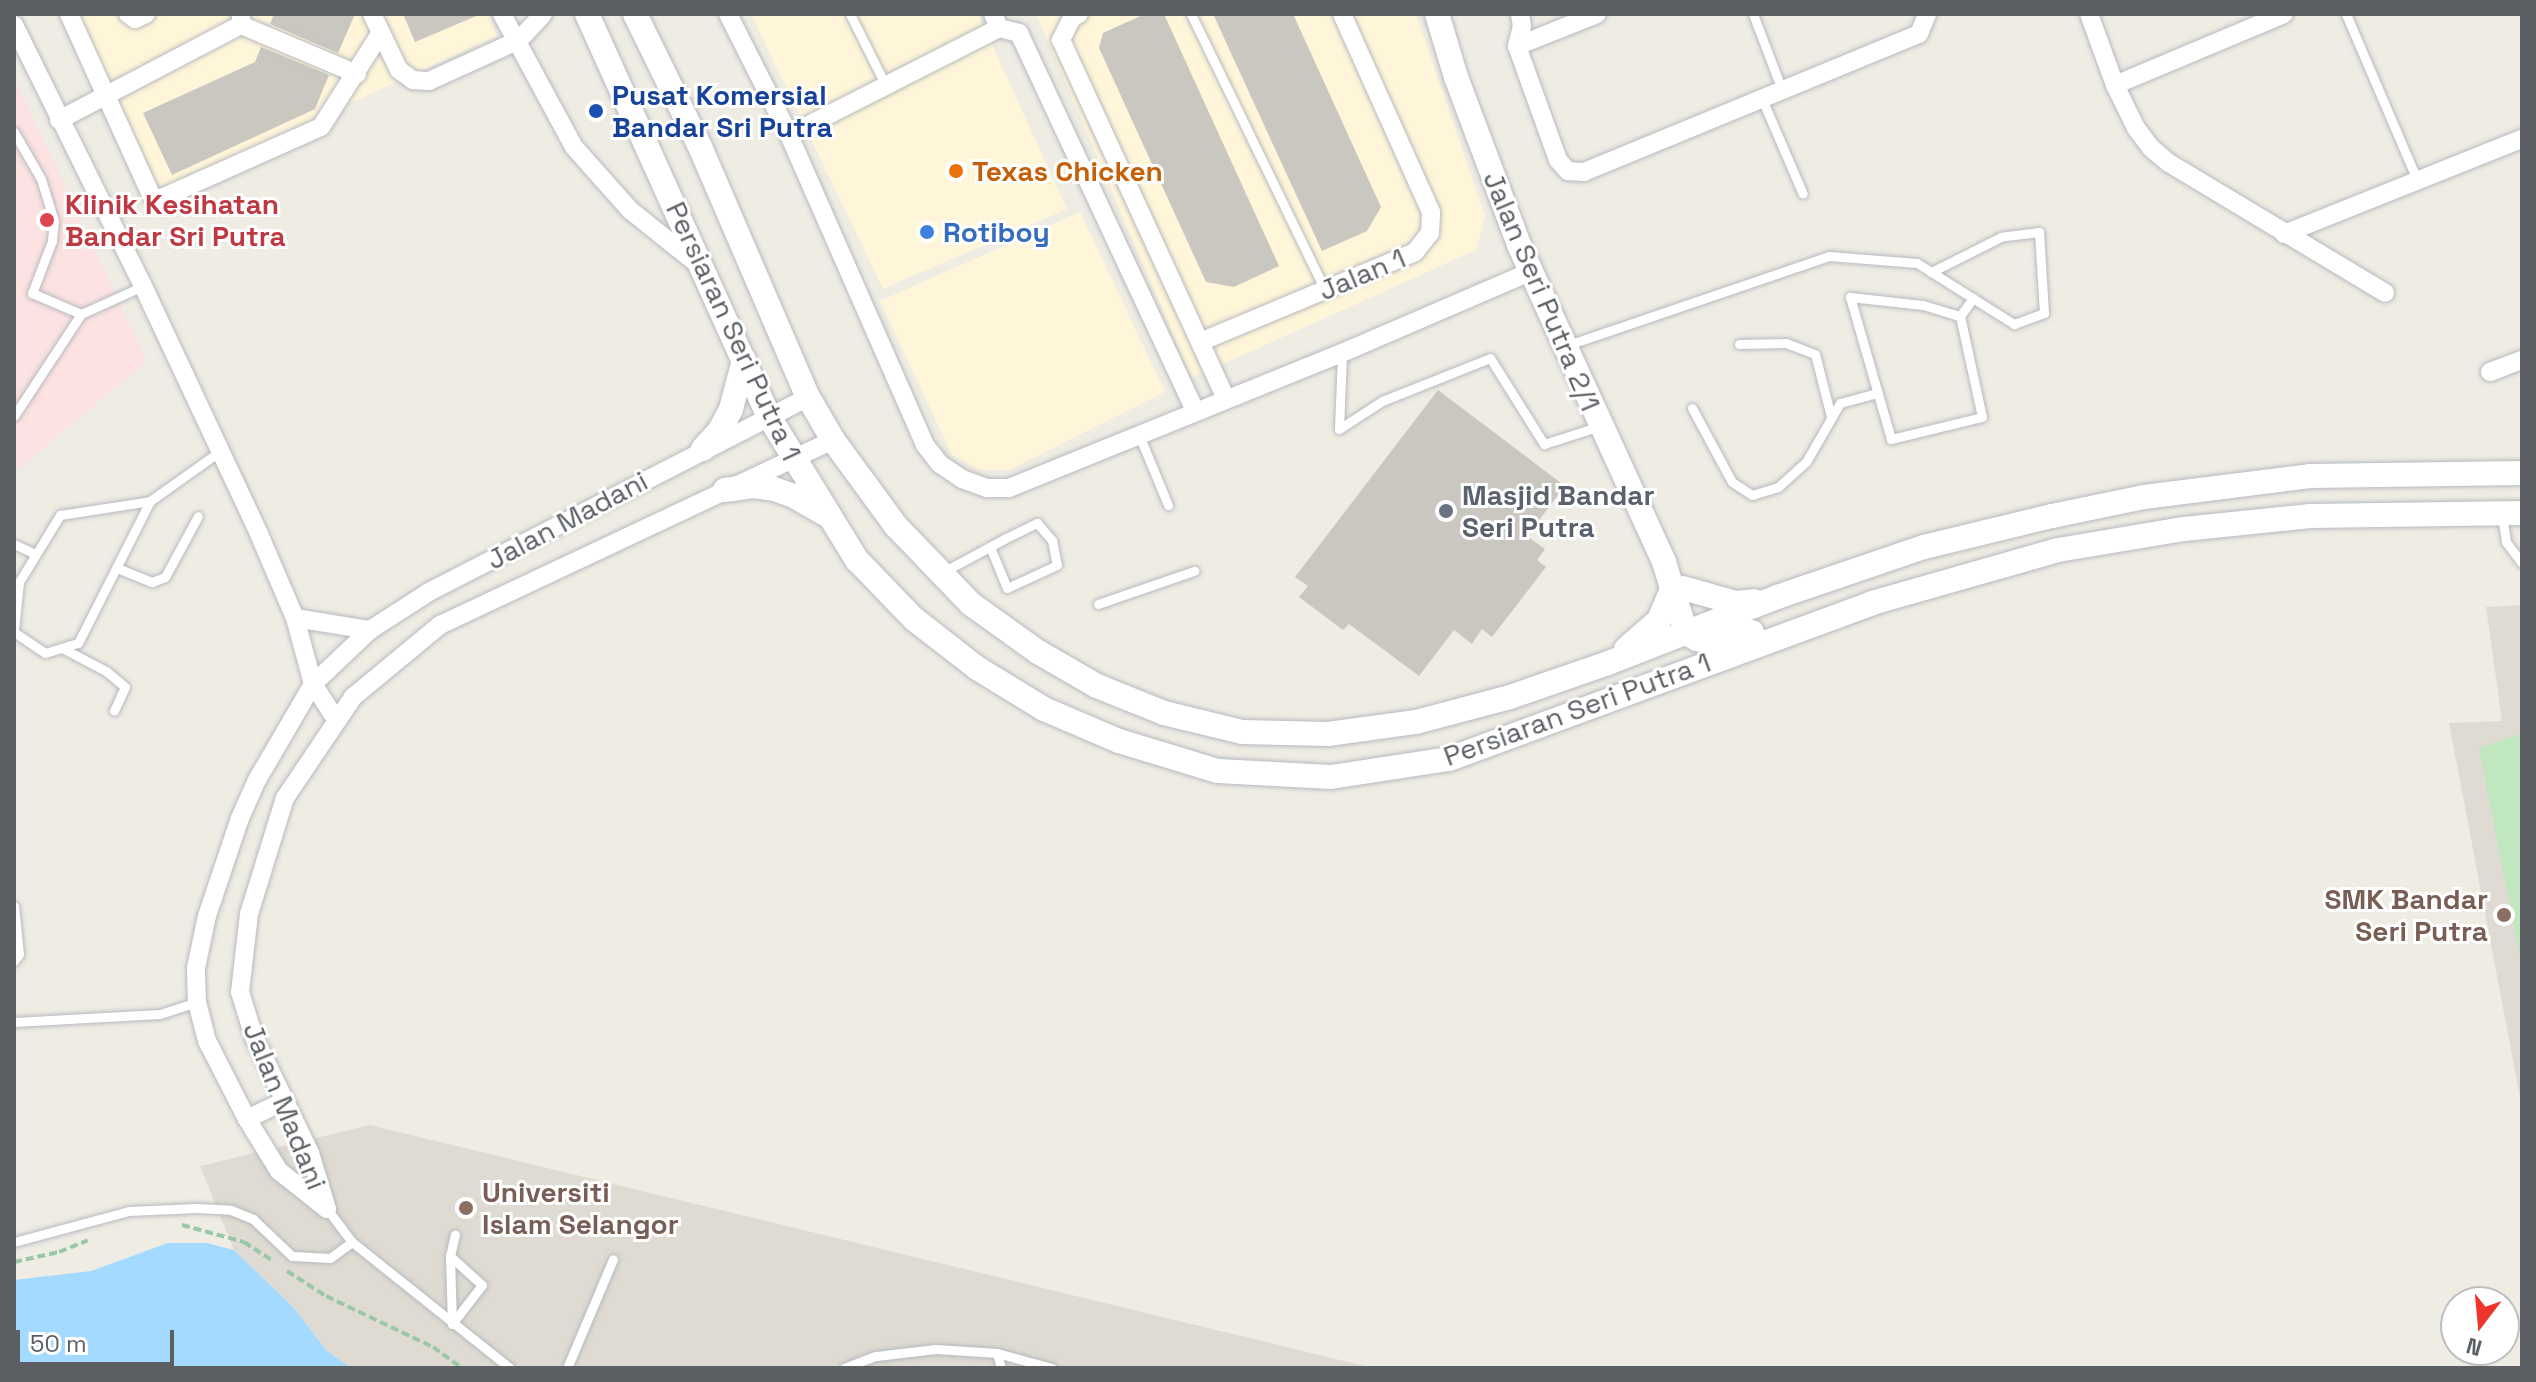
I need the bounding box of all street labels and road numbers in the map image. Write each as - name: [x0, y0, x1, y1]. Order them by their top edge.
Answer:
- street label: Jalan Seri Putra 2/1: [1476, 166, 1608, 416]
- street label: Persiaran Seri Putra 1: [659, 196, 809, 466]
- street label: Jalan 1: [1314, 241, 1410, 307]
- street label: Jalan Madani: [481, 464, 653, 576]
- street label: Persiaran Seri Putra 1: [1439, 645, 1715, 773]
- street label: Jalan Madani: [236, 1017, 334, 1195]

